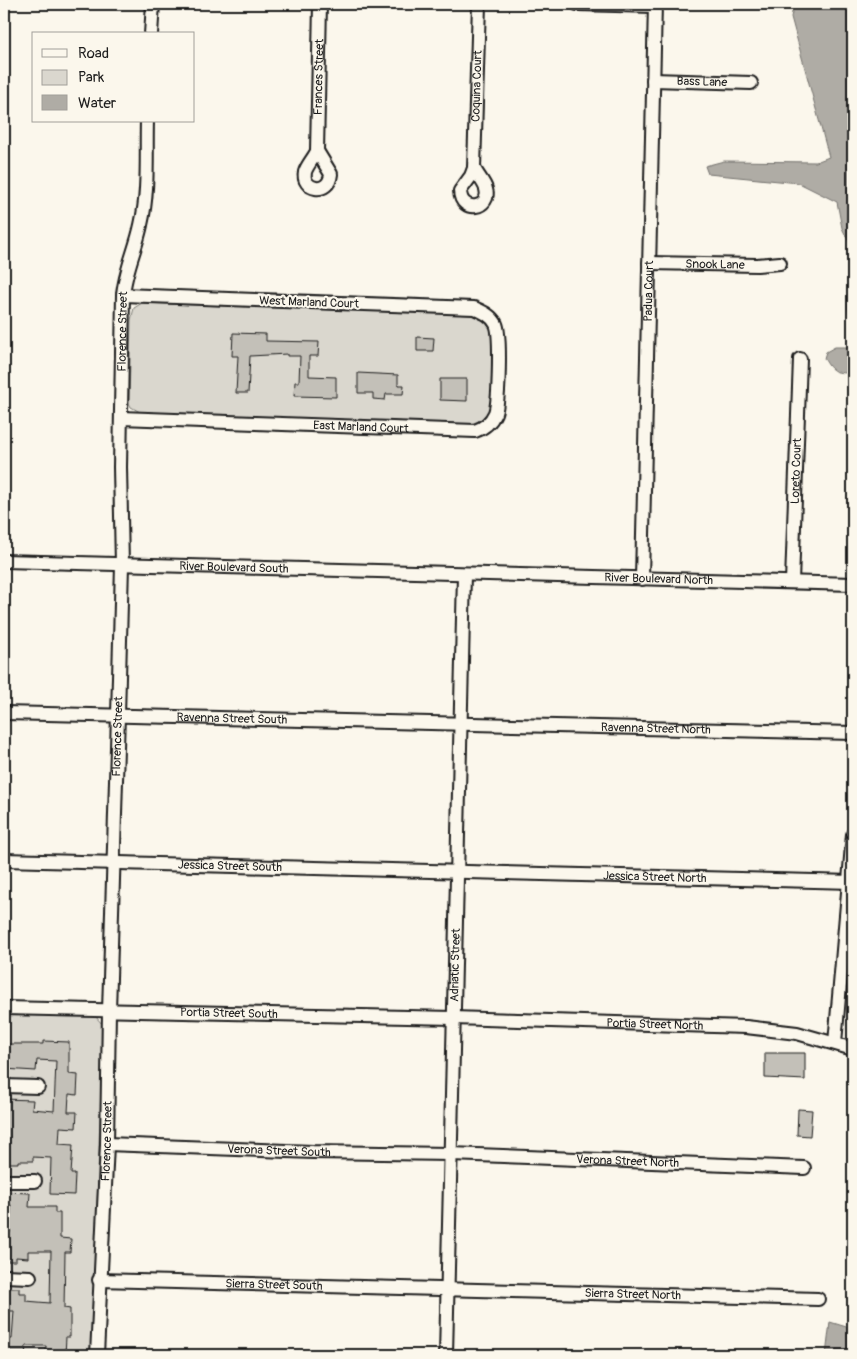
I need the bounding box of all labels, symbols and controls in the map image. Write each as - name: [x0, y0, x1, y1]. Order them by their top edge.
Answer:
- legend: [32, 32, 195, 122]
- street label: Frances Street: [311, 39, 327, 115]
- text: Road: [78, 44, 109, 63]
- street label: Coquina Court: [468, 50, 486, 122]
- text: Park: [78, 68, 105, 87]
- street label: Bass Lane: [677, 74, 727, 90]
- text: Water: [78, 94, 117, 113]
- street label: Snook Lane: [685, 257, 745, 273]
- street label: Padua Court: [641, 260, 657, 322]
- street label: Florence Street: [115, 291, 131, 372]
- street label: West Marland Court: [259, 293, 359, 312]
- street label: East Marland Court: [313, 418, 409, 437]
- street label: Loreto Court: [788, 438, 805, 504]
- street label: River Boulevard South: [179, 559, 289, 577]
- street label: River Boulevard North: [604, 570, 714, 588]
- street label: Florence Street: [109, 696, 127, 777]
- street label: Ravenna Street South: [176, 710, 288, 728]
- street label: Ravenna Street North: [601, 720, 711, 738]
- street label: Jessica Street South: [178, 858, 282, 875]
- street label: Jessica Street North: [603, 869, 707, 886]
- street label: Adriatic Street: [447, 928, 464, 1002]
- street label: Portia Street South: [180, 1005, 278, 1022]
- street label: Portia Street North: [606, 1016, 704, 1034]
- street label: Florence Street: [98, 1101, 116, 1182]
- street label: Verona Street South: [227, 1142, 331, 1160]
- street label: Verona Street North: [576, 1152, 680, 1171]
- street label: Sierra Street South: [225, 1276, 323, 1294]
- street label: Sierra Street North: [584, 1286, 682, 1303]

